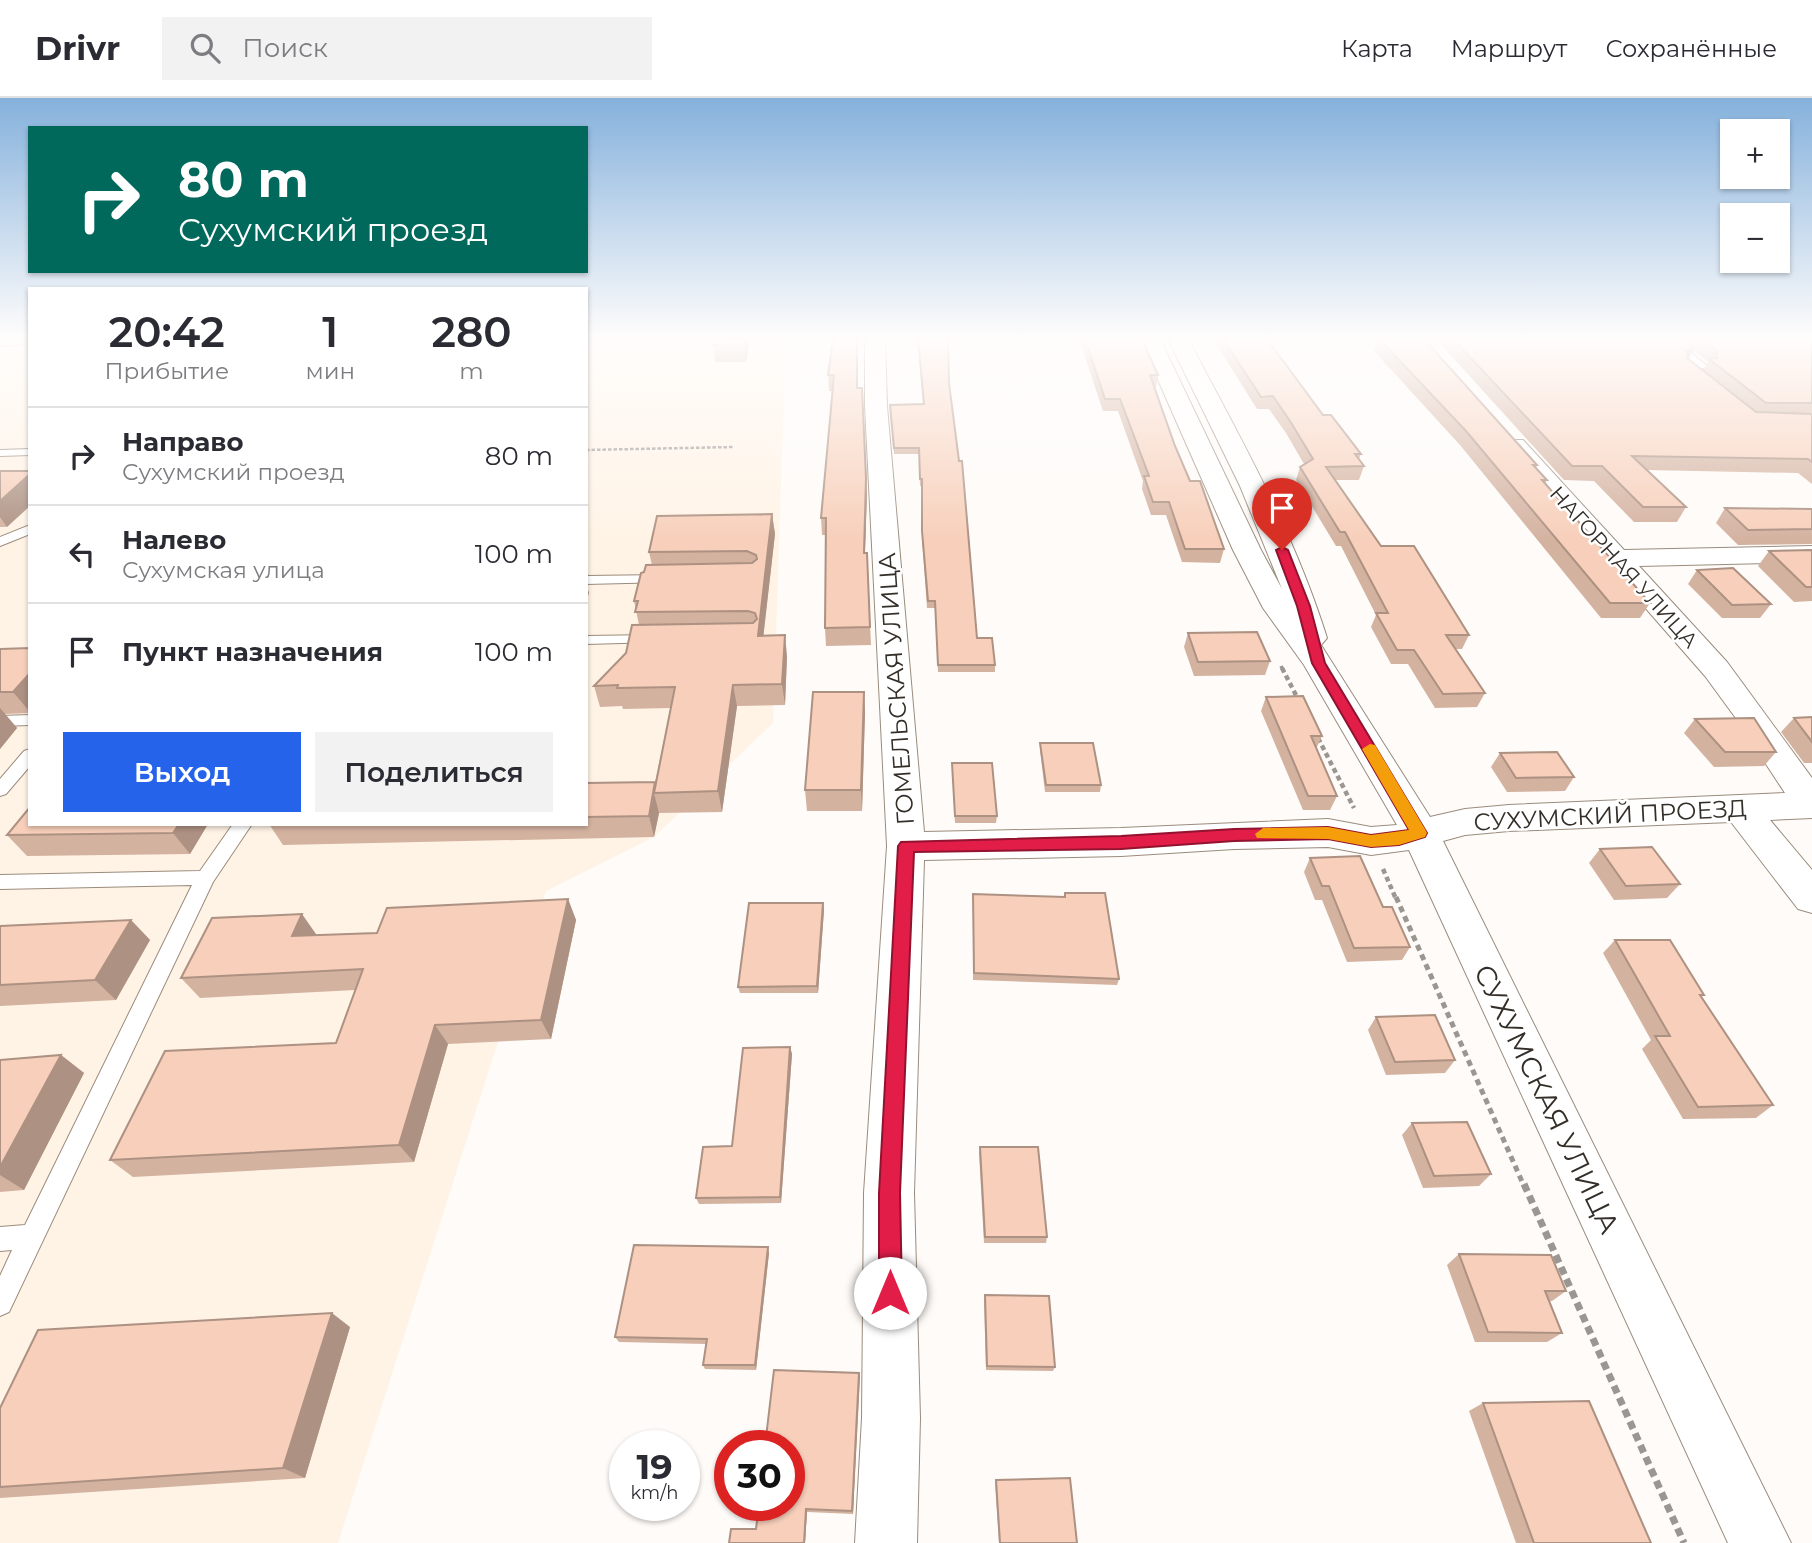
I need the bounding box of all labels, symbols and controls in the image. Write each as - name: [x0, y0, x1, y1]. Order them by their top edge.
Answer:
- search box: [162, 17, 652, 80]
- text: Drivr: [35, 28, 120, 68]
- icon: search: [186, 29, 224, 67]
- text: Поиск: [242, 32, 328, 64]
- text: Карта: [1341, 34, 1413, 63]
- text: Маршрут: [1451, 34, 1567, 63]
- text: Сохранённые: [1605, 34, 1777, 63]
- map controls: [1720, 119, 1790, 273]
- button: +: [1720, 119, 1790, 189]
- text: 80 m: [178, 150, 309, 209]
- icon: right: [63, 154, 154, 245]
- button: −: [1720, 203, 1790, 273]
- text: Сухумский проезд: [178, 210, 488, 249]
- text: 20:42: [109, 306, 225, 358]
- text: 1: [322, 306, 338, 358]
- text: 280: [431, 306, 512, 358]
- text: Прибытие: [104, 357, 229, 385]
- text: мин: [306, 357, 355, 385]
- text: m: [459, 357, 484, 385]
- text: Направо: [122, 426, 243, 458]
- icon: right: [63, 437, 101, 475]
- text: 80 m: [485, 440, 553, 472]
- text: Сухумский проезд: [122, 458, 345, 486]
- pin: [1252, 478, 1312, 550]
- street label: НАГОРНАЯ УЛИЦА: [1545, 481, 1703, 653]
- icon: arrive: [1263, 489, 1301, 527]
- text: Налево: [122, 524, 226, 556]
- icon: left: [63, 535, 101, 573]
- text: 100 m: [475, 538, 553, 570]
- street label: ГОМЕЛЬСКАЯ УЛИЦА: [872, 552, 920, 826]
- text: Сухумская улица: [122, 556, 325, 584]
- icon: arrive: [63, 633, 101, 671]
- text: Пункт назначения: [122, 636, 383, 668]
- text: 100 m: [475, 636, 553, 668]
- button: Выход: [63, 732, 301, 812]
- button: Поделиться: [315, 732, 553, 812]
- street label: СУХУМСКИЙ ПРОЕЗД: [1473, 793, 1747, 837]
- street label: СУХУМСКАЯ УЛИЦА: [1467, 959, 1627, 1239]
- position arrow: [853, 1256, 927, 1330]
- speed limit sign: 30: [714, 1430, 805, 1521]
- text: 19: [636, 1445, 673, 1488]
- text: km/h: [630, 1482, 679, 1504]

